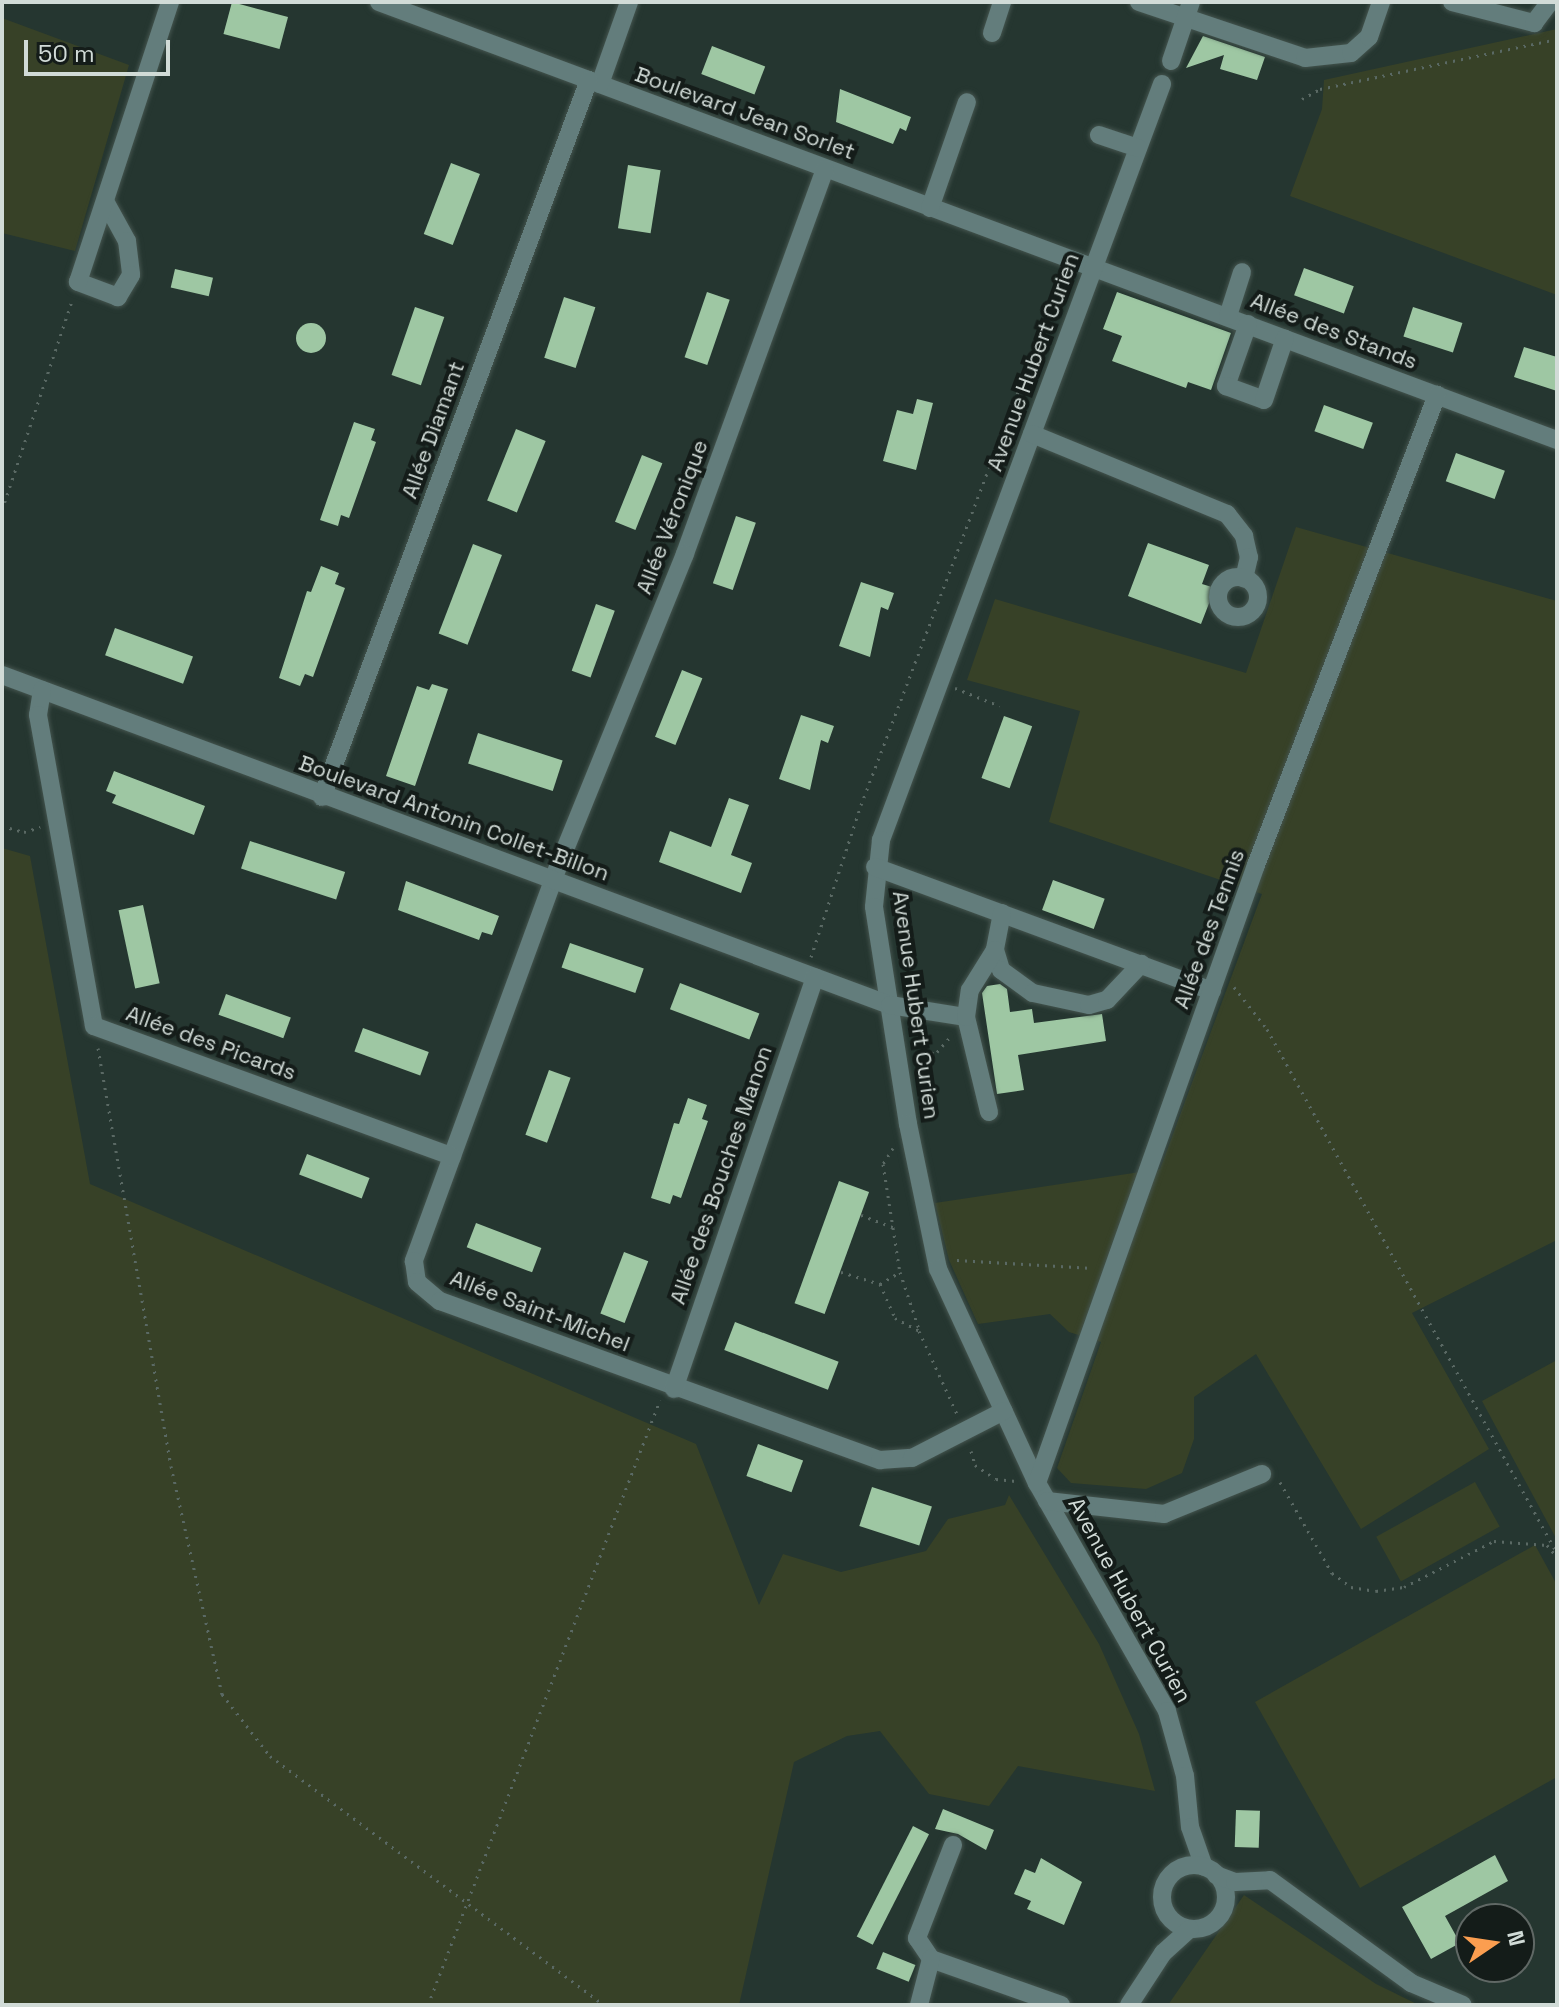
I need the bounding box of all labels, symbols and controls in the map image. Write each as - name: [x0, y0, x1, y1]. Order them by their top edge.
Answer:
- scale bar: [28, 24, 174, 74]
- text: 50 m: [38, 38, 95, 69]
- street label: Boulevard Jean Sorlet: [631, 61, 859, 165]
- street label: Avenue Hubert Curien: [981, 249, 1085, 475]
- street label: Allée des Stands: [1247, 287, 1421, 375]
- street label: Allée Diamant: [396, 358, 470, 502]
- street label: Allée Véronique: [630, 436, 714, 598]
- street label: Boulevard Antonin Collet-Billon: [295, 749, 613, 887]
- street label: Allée des Tennis: [1168, 845, 1250, 1013]
- street label: Avenue Hubert Curien: [887, 889, 945, 1121]
- street label: Allée des Picards: [122, 1000, 300, 1086]
- street label: Allée des Bouches Manon: [664, 1042, 778, 1308]
- street label: Allée Saint-Michel: [446, 1265, 634, 1357]
- street label: Avenue Hubert Curien: [1063, 1493, 1197, 1707]
- north arrow: [1455, 1903, 1535, 1983]
- text: N: [1501, 1928, 1532, 1948]

